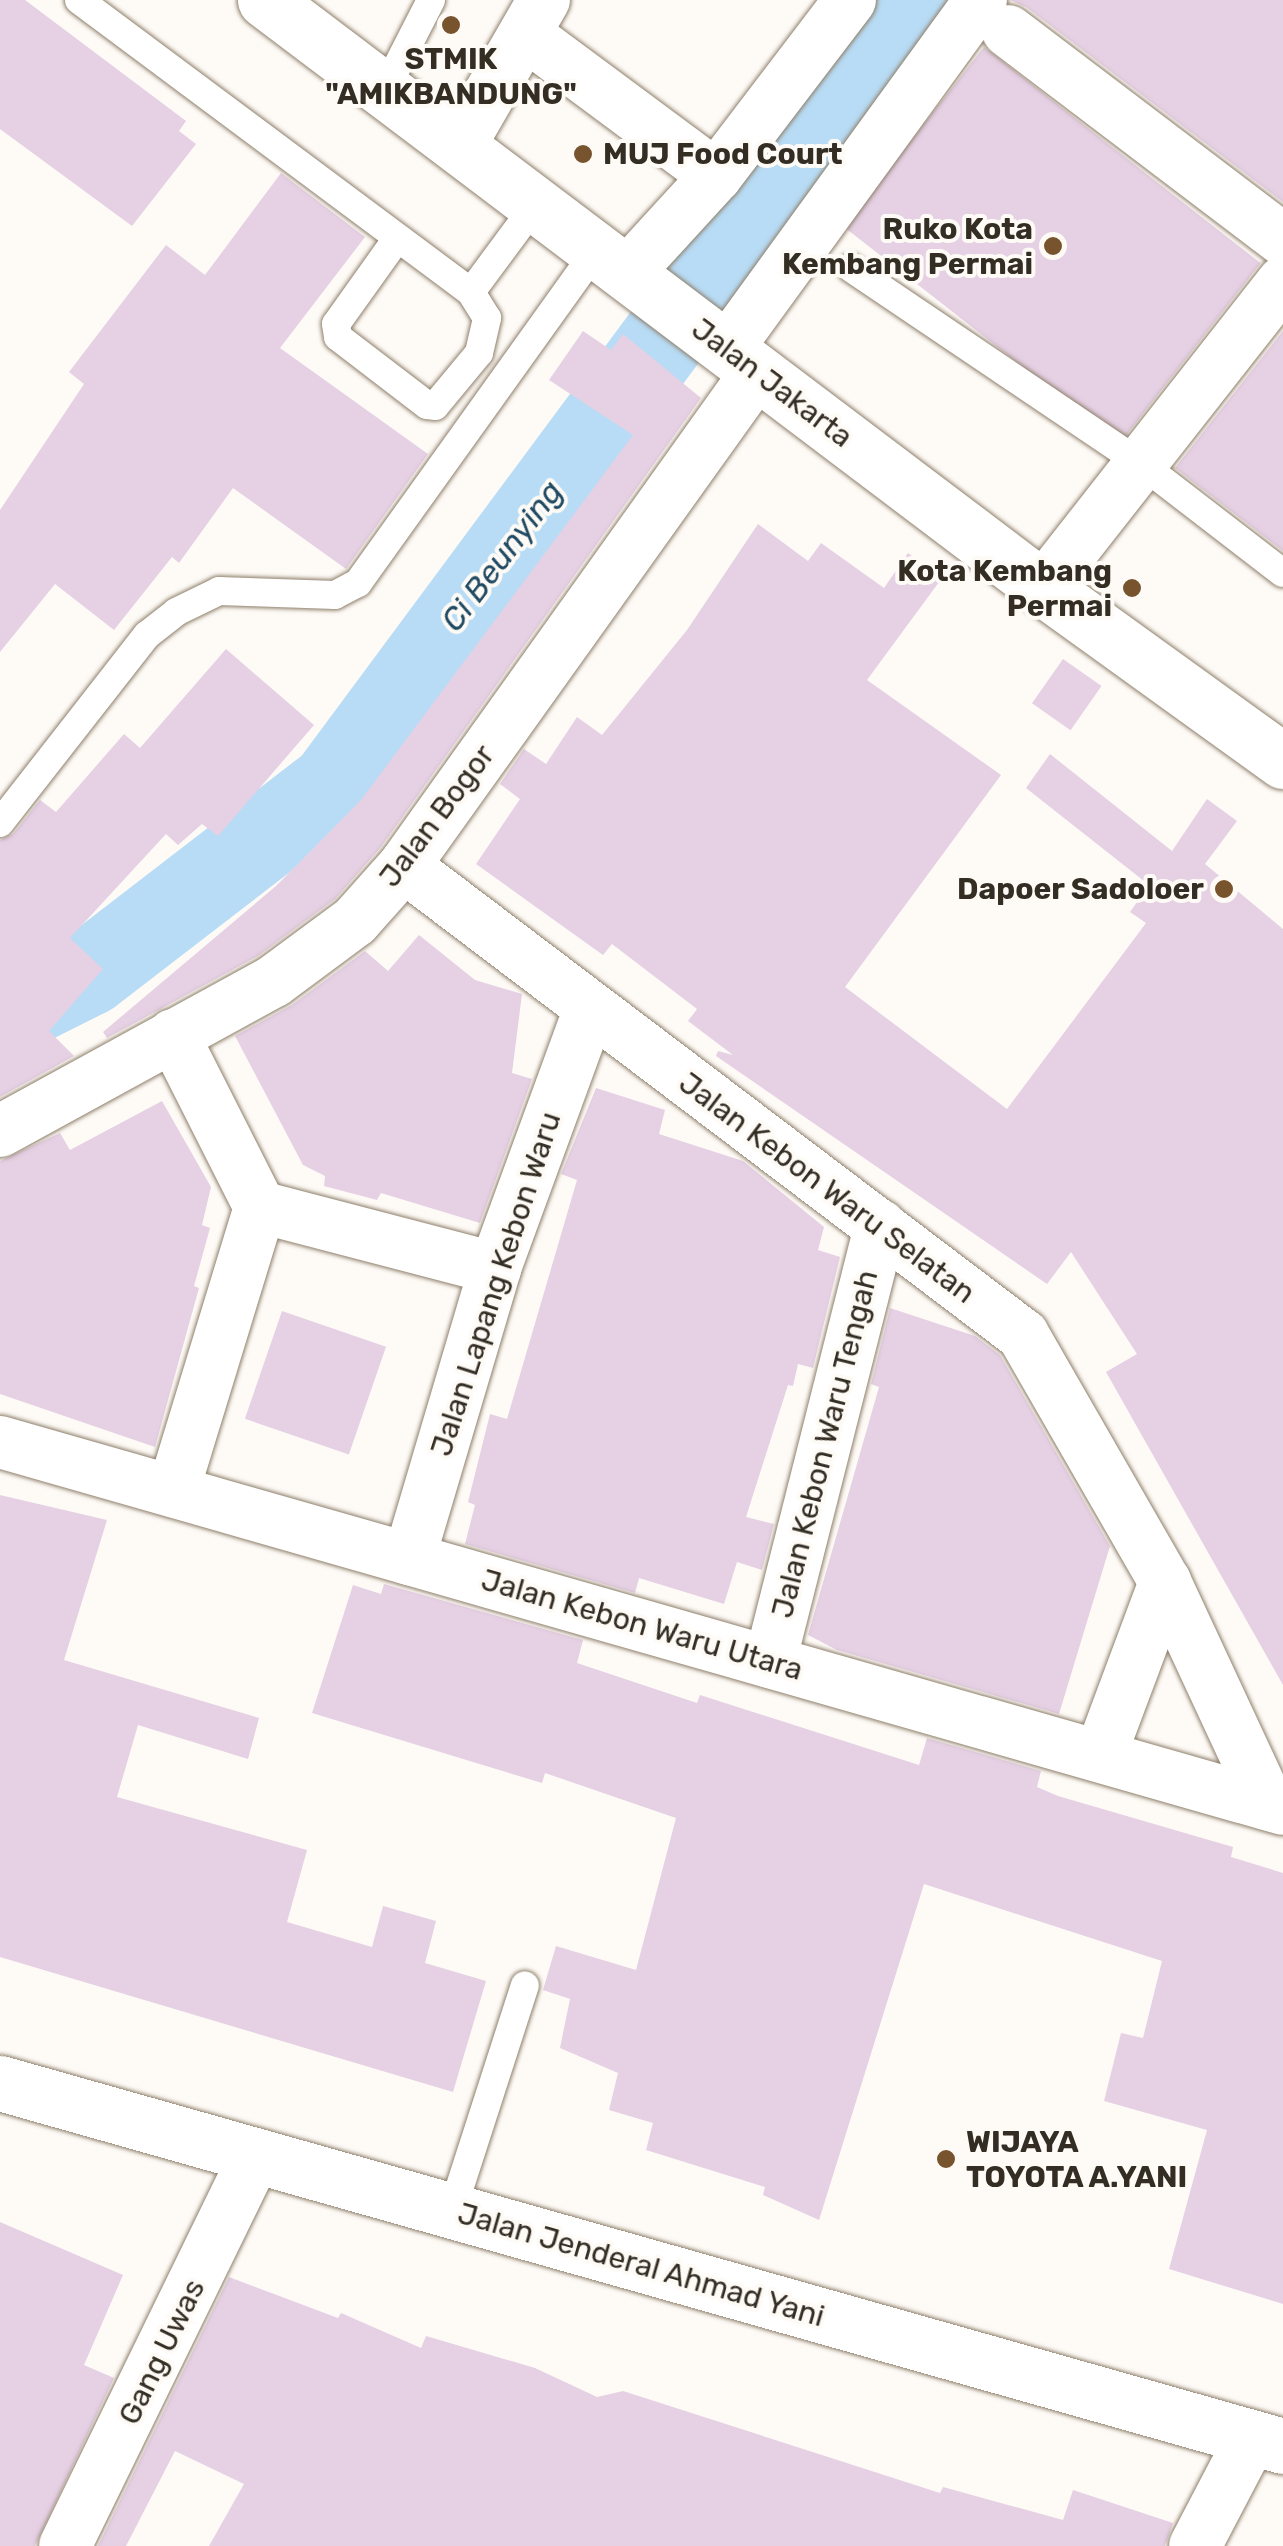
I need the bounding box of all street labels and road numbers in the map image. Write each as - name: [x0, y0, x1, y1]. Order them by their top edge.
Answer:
- street label: Jalan Jakarta: [685, 311, 859, 455]
- street label: Jalan Bogor: [372, 738, 502, 894]
- street label: Jalan Kebon Waru Selatan: [672, 1065, 982, 1311]
- street label: Jalan Lapang Kebon Waru: [423, 1107, 569, 1461]
- street label: Jalan Kebon Waru Tengah: [764, 1266, 886, 1622]
- street label: Jalan Kebon Waru Utara: [477, 1562, 807, 1688]
- street label: Jalan Jenderal Ahmad Yani: [453, 2195, 829, 2335]
- street label: Gang Uwas: [111, 2274, 213, 2430]

